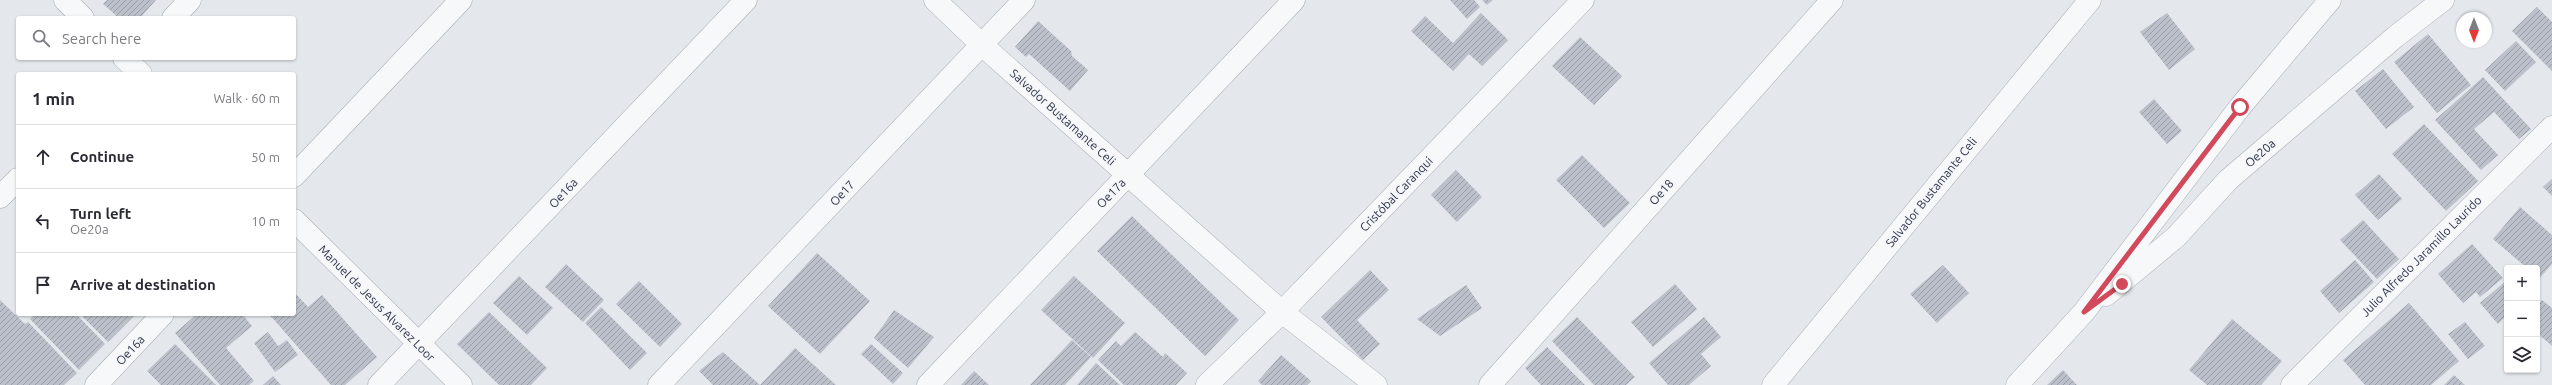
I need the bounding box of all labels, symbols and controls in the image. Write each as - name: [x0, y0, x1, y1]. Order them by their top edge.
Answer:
- north arrow: [2456, 12, 2492, 48]
- search box: [16, 16, 296, 60]
- icon: search: [30, 27, 52, 49]
- text: Search here: [62, 30, 141, 47]
- street label: Salvador Bustamante Celi: [1008, 66, 1118, 168]
- text: 1 min: [32, 89, 75, 108]
- text: Walk · 60 m: [214, 91, 280, 105]
- route start: [2231, 98, 2249, 116]
- street label: Salvador Bustamante Celi: [1883, 135, 1979, 249]
- street label: Oe20a: [2242, 136, 2278, 170]
- icon: ahead: [32, 146, 54, 168]
- text: Continue: [70, 148, 134, 165]
- text: 50 m: [251, 150, 280, 164]
- street label: Cristóbal Caranqui: [1357, 154, 1435, 234]
- street label: Oe16a: [546, 176, 580, 210]
- street label: Oe17a: [1094, 176, 1128, 210]
- street label: Oe18: [1646, 177, 1676, 207]
- street label: Oe17: [827, 178, 857, 208]
- street label: Julio Alfredo Jaramillo Laurido: [2358, 193, 2484, 319]
- text: Turn left: [70, 205, 131, 222]
- icon: left: [32, 210, 54, 232]
- text: 10 m: [251, 214, 280, 228]
- text: Oe20a: [70, 222, 109, 236]
- street label: Manuel de Jesus Alvarez Loor: [316, 242, 438, 364]
- map controls: [2504, 265, 2540, 373]
- button: +: [2504, 265, 2540, 301]
- icon: arrive: [32, 274, 54, 296]
- route end: [2113, 275, 2131, 293]
- text: Arrive at destination: [70, 276, 216, 293]
- button: −: [2504, 301, 2540, 337]
- street label: Oe16a: [113, 333, 147, 367]
- button: layers: [2504, 337, 2540, 373]

